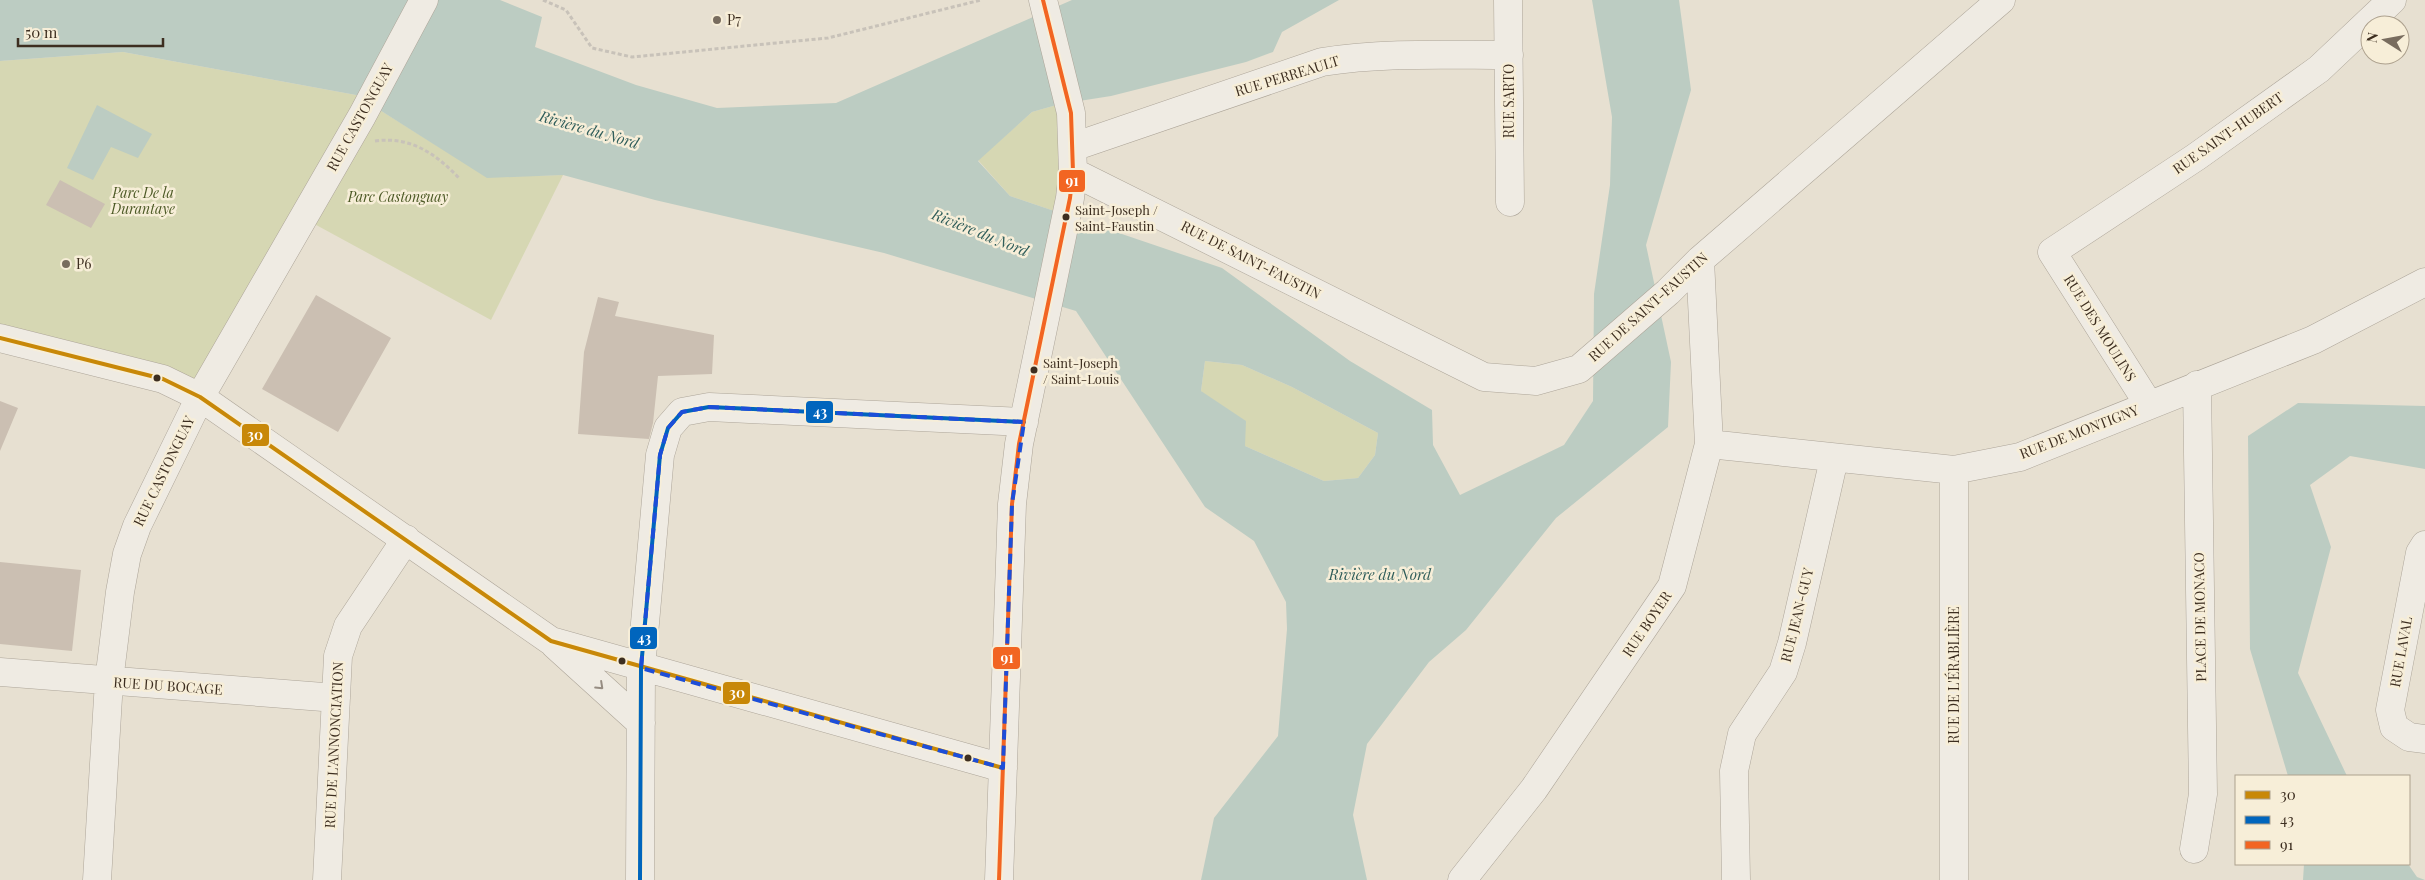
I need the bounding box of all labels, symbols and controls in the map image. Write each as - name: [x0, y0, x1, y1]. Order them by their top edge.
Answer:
- place label: P7: [727, 10, 741, 29]
- marker: P7: [711, 14, 723, 26]
- scale bar: [18, 15, 162, 47]
- north arrow: [2360, 15, 2410, 65]
- text: 50 m: [25, 22, 58, 42]
- text: N: [2361, 31, 2382, 44]
- street label: RUE PERREAULT: [1232, 51, 1342, 100]
- street label: RUE CASTONGUAY: [322, 59, 397, 174]
- street label: RUE SARTO: [1499, 64, 1518, 138]
- street label: RUE SAINT-HUBERT: [2169, 87, 2287, 178]
- water label: Rivière du Nord: [536, 105, 642, 153]
- line badge: 91: [1058, 169, 1086, 193]
- text: 91: [1065, 171, 1079, 190]
- park label: Parc De la Durantaye: [110, 183, 175, 218]
- park label: Parc Castonguay: [347, 187, 449, 206]
- place label: Saint-Joseph / Saint-Faustin: [1075, 201, 1158, 234]
- water label: Rivière du Nord: [928, 203, 1032, 261]
- marker: Saint-Joseph / Saint-Faustin: [1061, 212, 1071, 222]
- street label: RUE DE SAINT-FAUSTIN: [1178, 216, 1325, 303]
- street label: RUE DE SAINT-FAUSTIN: [1584, 248, 1712, 365]
- place label: P6: [76, 254, 91, 273]
- marker: P6: [60, 258, 72, 270]
- street label: RUE DES MOULINS: [2060, 271, 2141, 385]
- place label: Saint-Joseph / Saint-Louis: [1043, 354, 1119, 387]
- marker: Saint-Joseph / Saint-Louis: [1029, 365, 1039, 375]
- unlabelled marker: [152, 373, 162, 383]
- line badge: 43: [805, 400, 834, 424]
- street label: RUE DE MONTIGNY: [2017, 400, 2142, 463]
- text: 43: [813, 402, 827, 421]
- street label: RUE CASTONGUAY: [129, 412, 199, 529]
- line badge: 30: [241, 423, 270, 447]
- text: 30: [247, 425, 263, 444]
- street label: PLACE DE MONACO: [2189, 552, 2210, 682]
- water label: Rivière du Nord: [1328, 564, 1432, 584]
- street label: RUE JEAN-GUY: [1776, 565, 1818, 664]
- street label: RUE BOYER: [1618, 586, 1676, 660]
- street label: RUE DE L'ÉRABLIÈRE: [1944, 606, 1963, 744]
- street label: RUE LAVAL: [2385, 615, 2416, 689]
- line badge: 43: [629, 626, 658, 650]
- text: 43: [637, 628, 651, 647]
- line badge: 91: [992, 646, 1021, 670]
- text: 91: [1000, 648, 1014, 667]
- unlabelled marker: [617, 656, 627, 666]
- street label: RUE DE L'ANNONCIATION: [320, 661, 347, 829]
- street label: RUE DU BOCAGE: [113, 672, 223, 699]
- one-way arrow: [594, 680, 603, 689]
- line badge: 30: [722, 681, 751, 705]
- text: 30: [729, 683, 745, 702]
- unlabelled marker: [963, 753, 973, 763]
- legend: [2235, 775, 2410, 865]
- text: 30: [2280, 784, 2296, 804]
- text: 43: [2280, 809, 2294, 829]
- text: 91: [2280, 834, 2294, 854]

